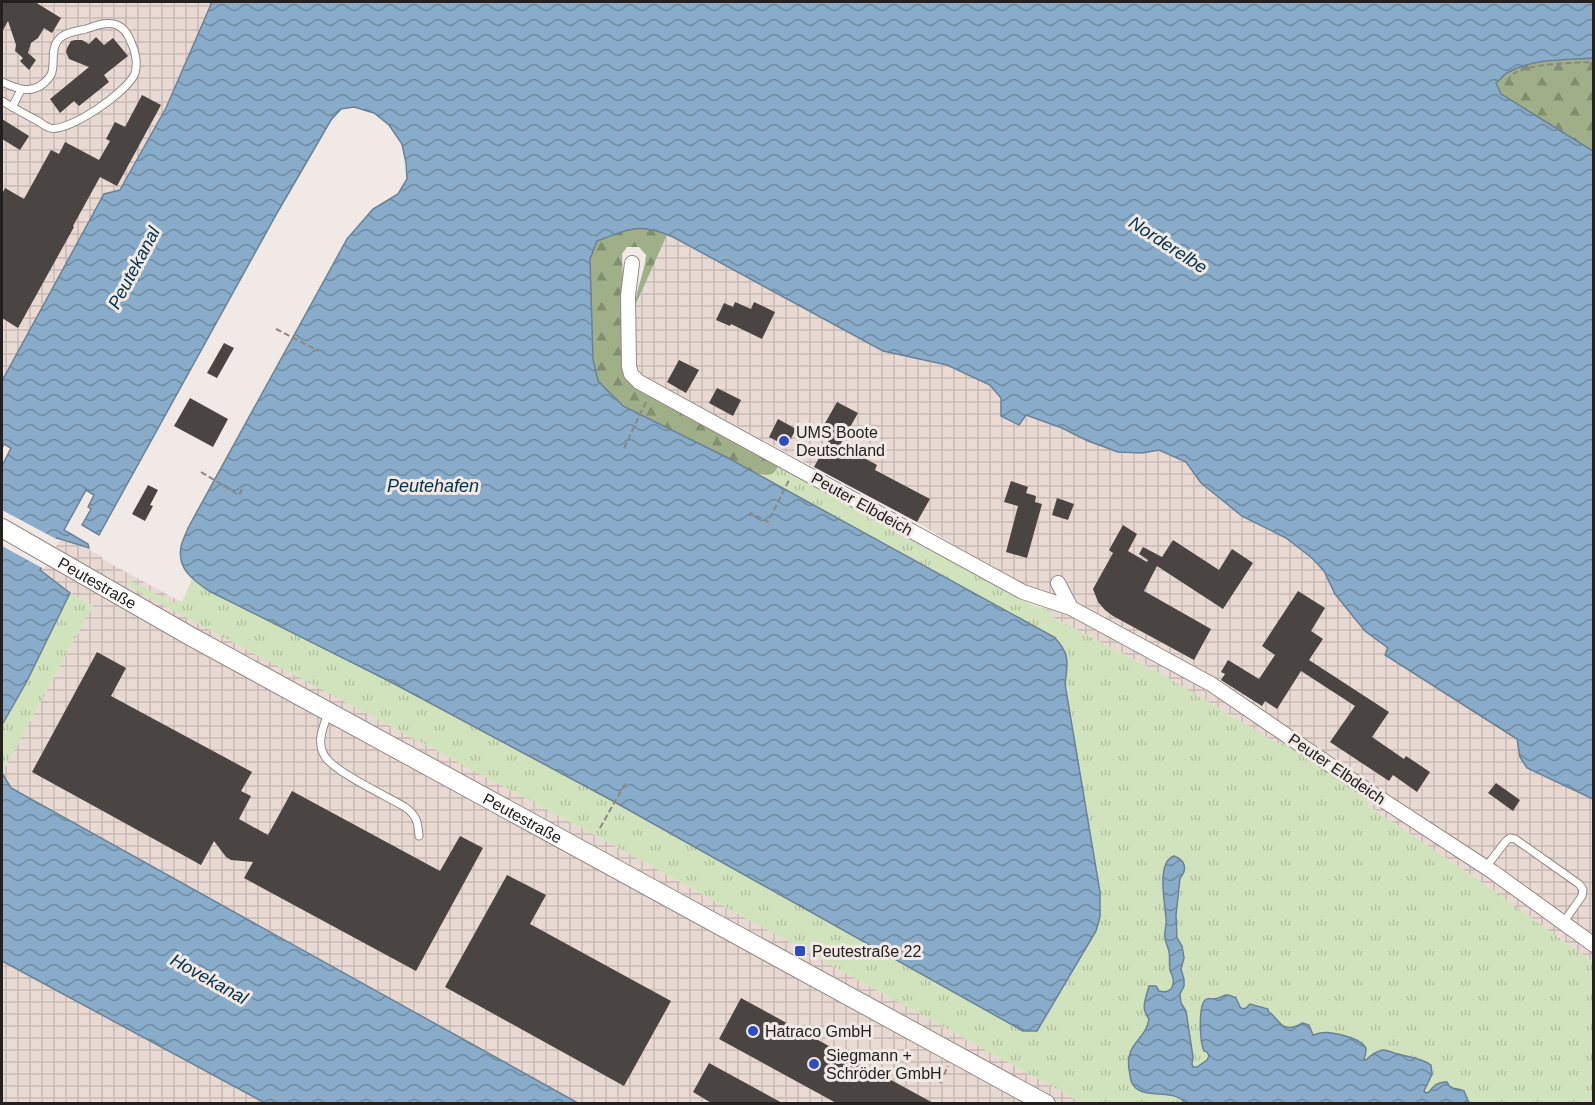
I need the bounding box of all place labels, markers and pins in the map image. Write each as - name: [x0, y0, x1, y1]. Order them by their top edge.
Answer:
- place label: UMS Boote Deutschland: [796, 424, 885, 459]
- marker: UMS Boote Deutschland: [777, 434, 791, 448]
- place label: Peutestraße 22: [812, 943, 922, 960]
- marker: Peutestraße 22: [793, 944, 807, 958]
- place label: Hatraco GmbH: [765, 1023, 872, 1040]
- marker: Hatraco GmbH: [746, 1024, 760, 1038]
- place label: Siegmann + Schröder GmbH: [826, 1047, 942, 1082]
- marker: Siegmann + Schröder GmbH: [807, 1057, 821, 1071]

